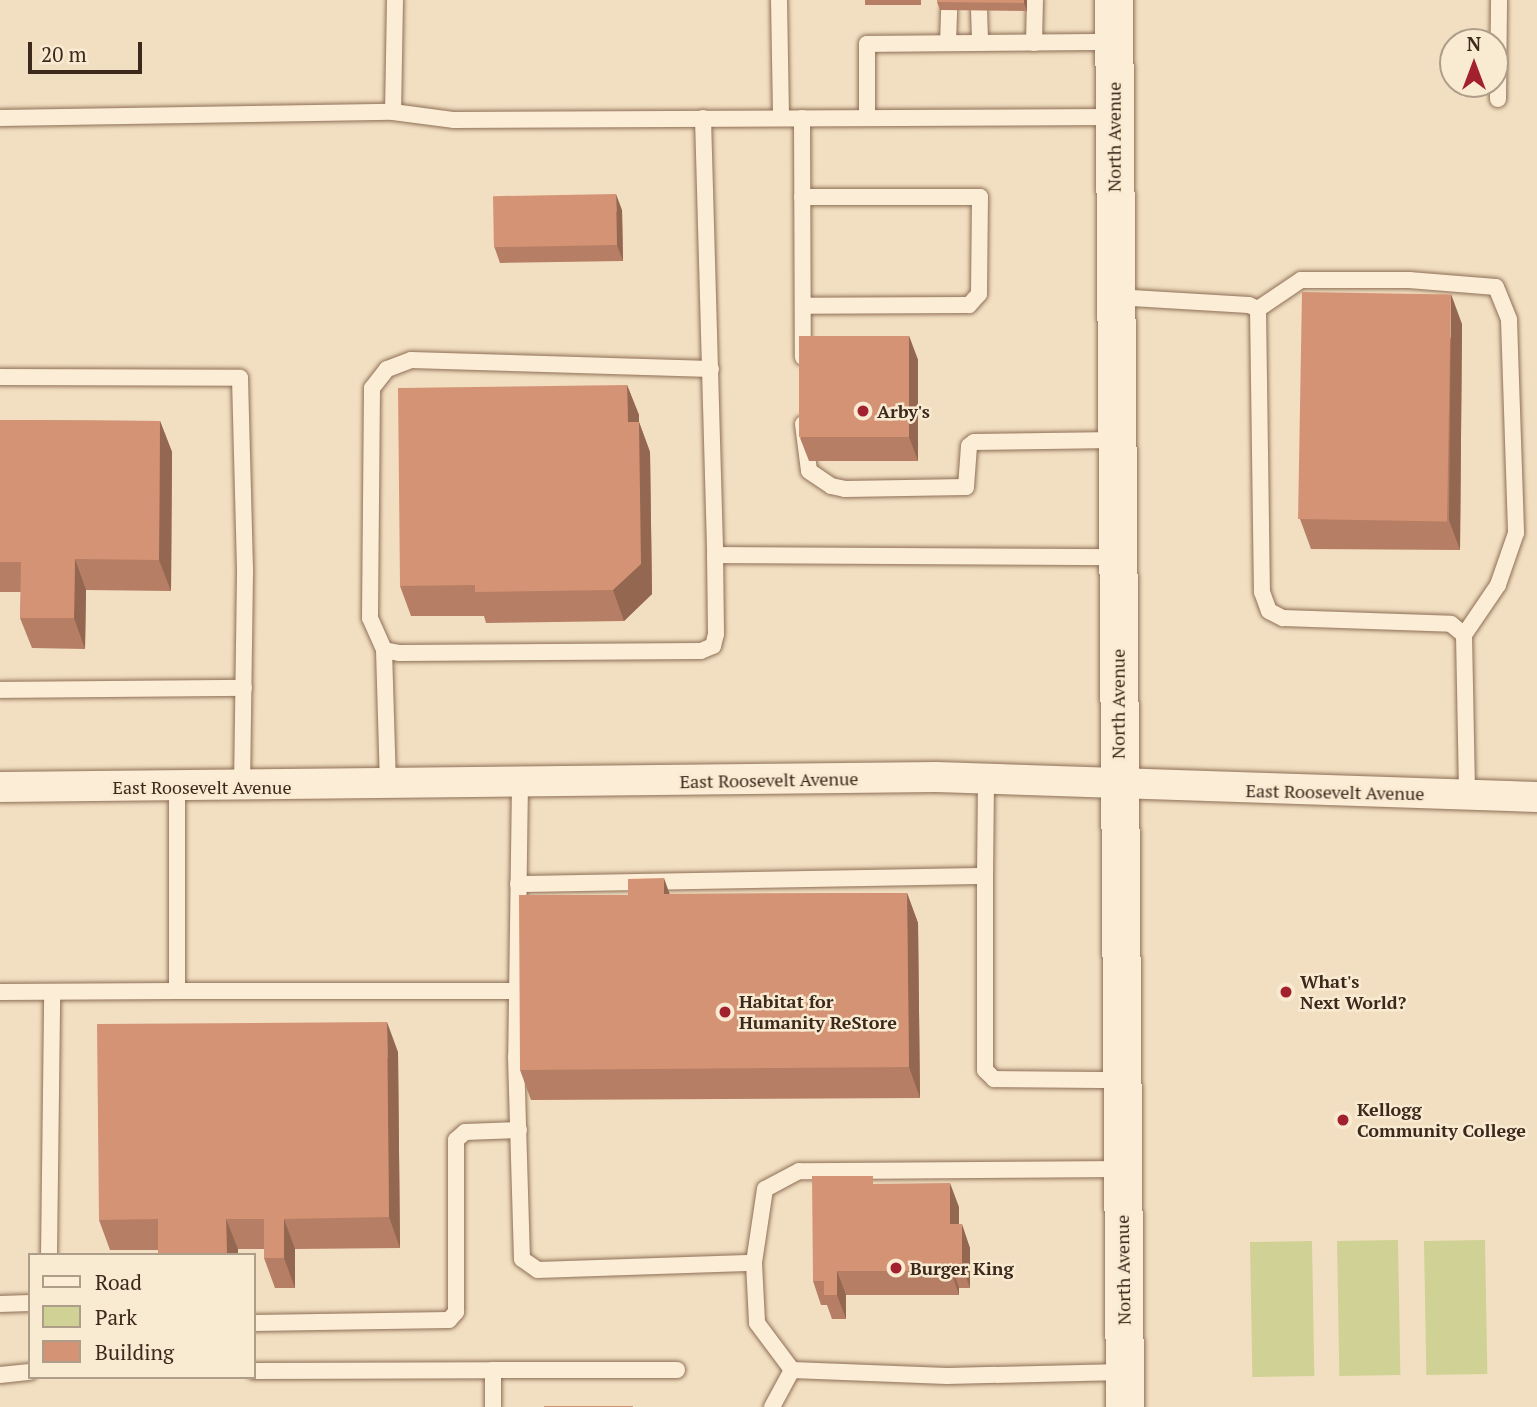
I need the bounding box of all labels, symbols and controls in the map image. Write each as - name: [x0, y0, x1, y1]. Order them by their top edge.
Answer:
- scale bar: [32, 28, 145, 72]
- north arrow: [1439, 28, 1509, 98]
- text: N: [1467, 31, 1481, 56]
- text: 20 m: [41, 40, 87, 68]
- street label: North Avenue: [1103, 82, 1125, 192]
- place label: Arby's: [877, 400, 930, 422]
- marker: Arby's: [855, 403, 871, 419]
- street label: North Avenue: [1107, 649, 1129, 759]
- street label: East Roosevelt Avenue: [679, 768, 859, 792]
- street label: East Roosevelt Avenue: [112, 776, 292, 798]
- street label: East Roosevelt Avenue: [1245, 780, 1425, 804]
- place label: What's Next World?: [1300, 971, 1406, 1014]
- marker: What's Next World?: [1278, 984, 1294, 1000]
- place label: Habitat for Humanity ReStore: [739, 991, 897, 1034]
- marker: Habitat for Humanity ReStore: [717, 1004, 733, 1020]
- place label: Kellogg Community College: [1357, 1099, 1526, 1142]
- marker: Kellogg Community College: [1335, 1112, 1351, 1128]
- street label: North Avenue: [1111, 1215, 1135, 1325]
- legend: [28, 1253, 256, 1379]
- place label: Burger King: [910, 1257, 1014, 1279]
- marker: Burger King: [888, 1260, 904, 1276]
- text: Road: [95, 1268, 142, 1296]
- text: Park: [95, 1303, 137, 1331]
- text: Building: [95, 1338, 174, 1366]

